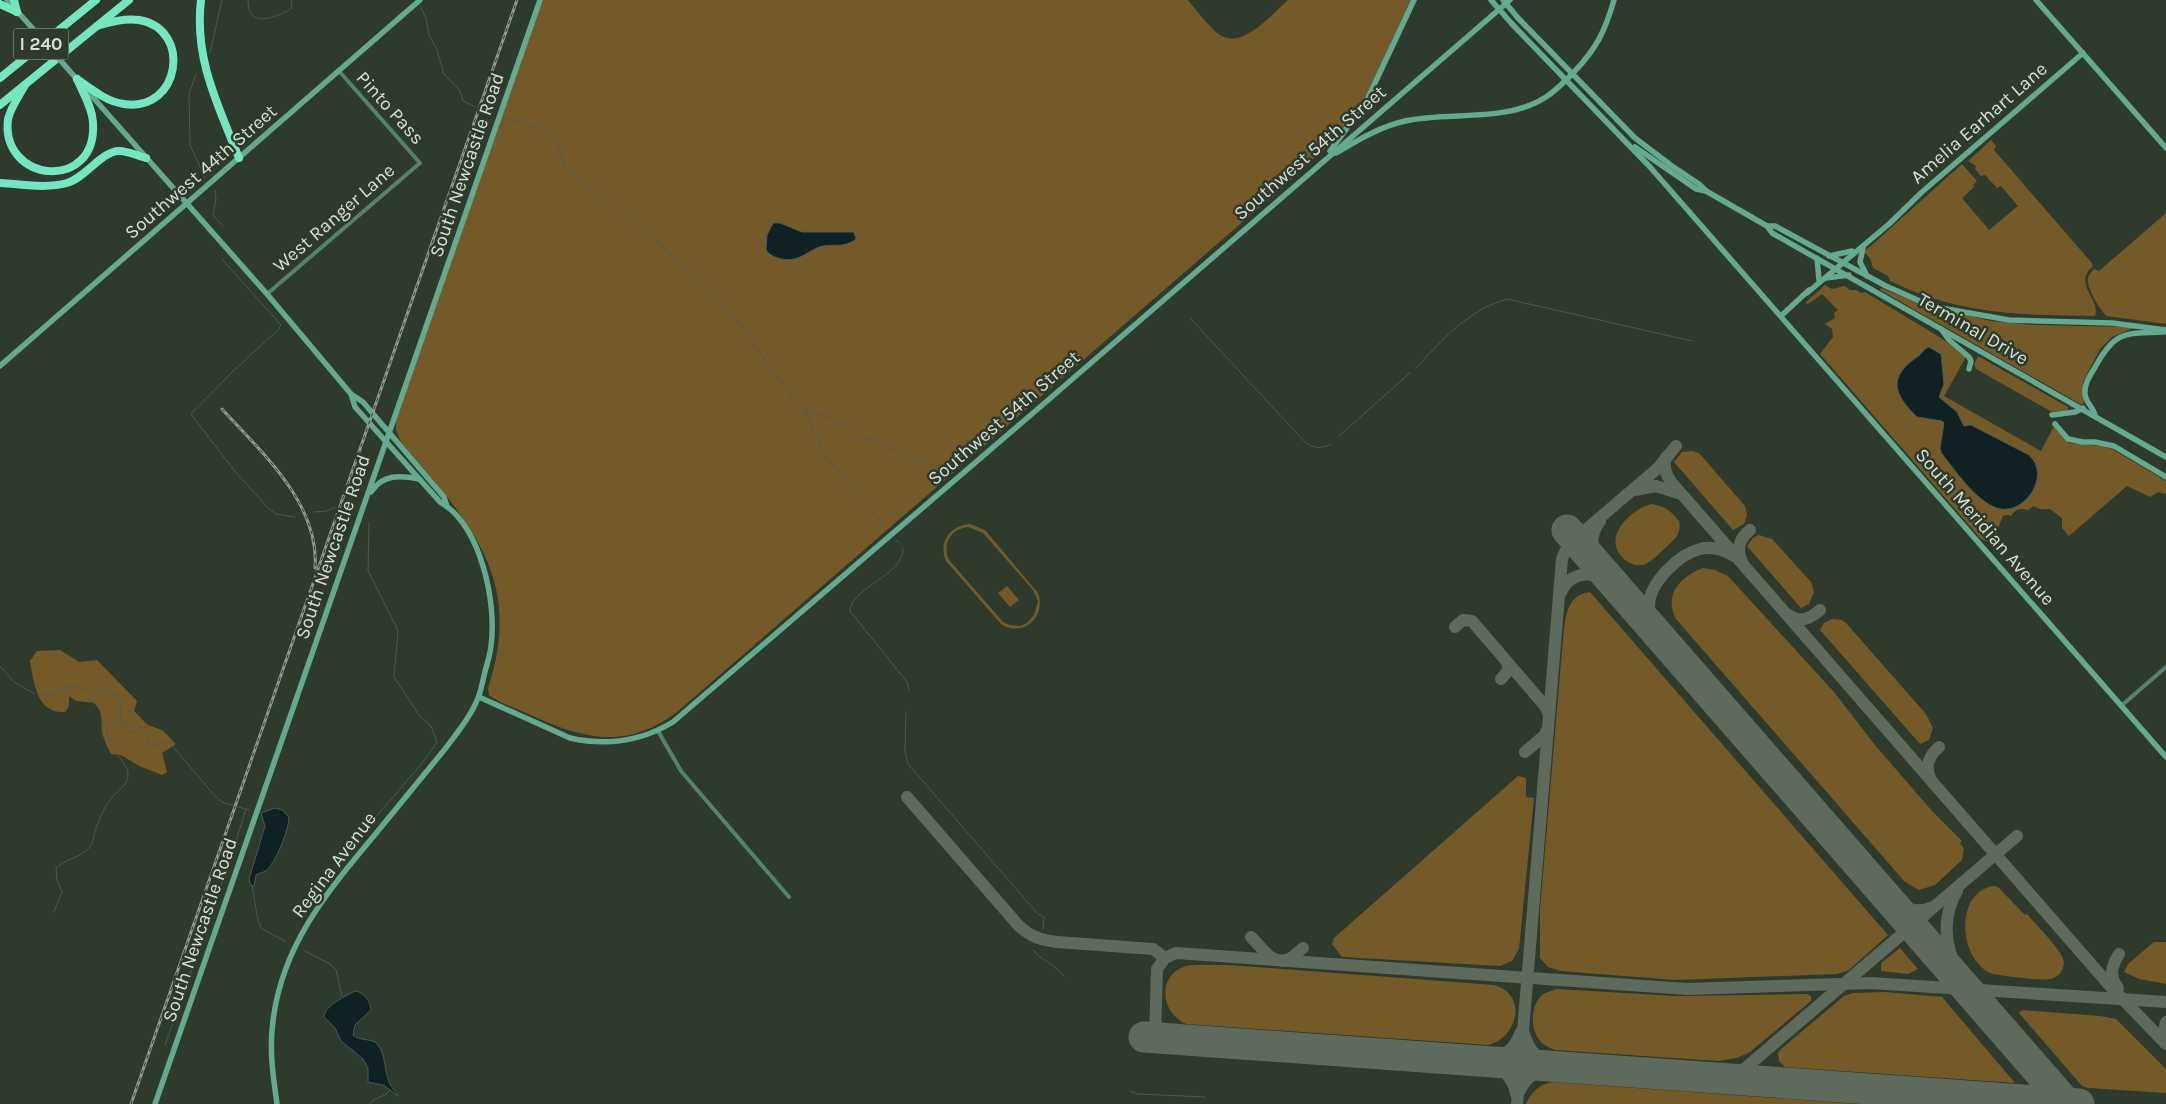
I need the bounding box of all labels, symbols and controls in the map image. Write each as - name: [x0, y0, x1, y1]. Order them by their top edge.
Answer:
- road number: I 240: [13, 29, 68, 60]
- street label: Amelia Earhart Lane: [1906, 58, 2052, 188]
- street label: Pinto Pass: [352, 67, 428, 149]
- street label: South Newcastle Road: [425, 70, 509, 260]
- street label: Southwest 54th Street: [1230, 81, 1390, 225]
- street label: Southwest 44th Street: [121, 100, 281, 244]
- street label: West Ranger Lane: [269, 159, 399, 277]
- street label: Terminal Drive: [1914, 288, 2032, 370]
- street label: Southwest 54th Street: [924, 346, 1084, 490]
- street label: South Meridian Avenue: [1911, 444, 2059, 610]
- street label: South Newcastle Road: [291, 452, 375, 642]
- street label: Regina Avenue: [287, 808, 381, 922]
- street label: South Newcastle Road: [158, 835, 242, 1025]

